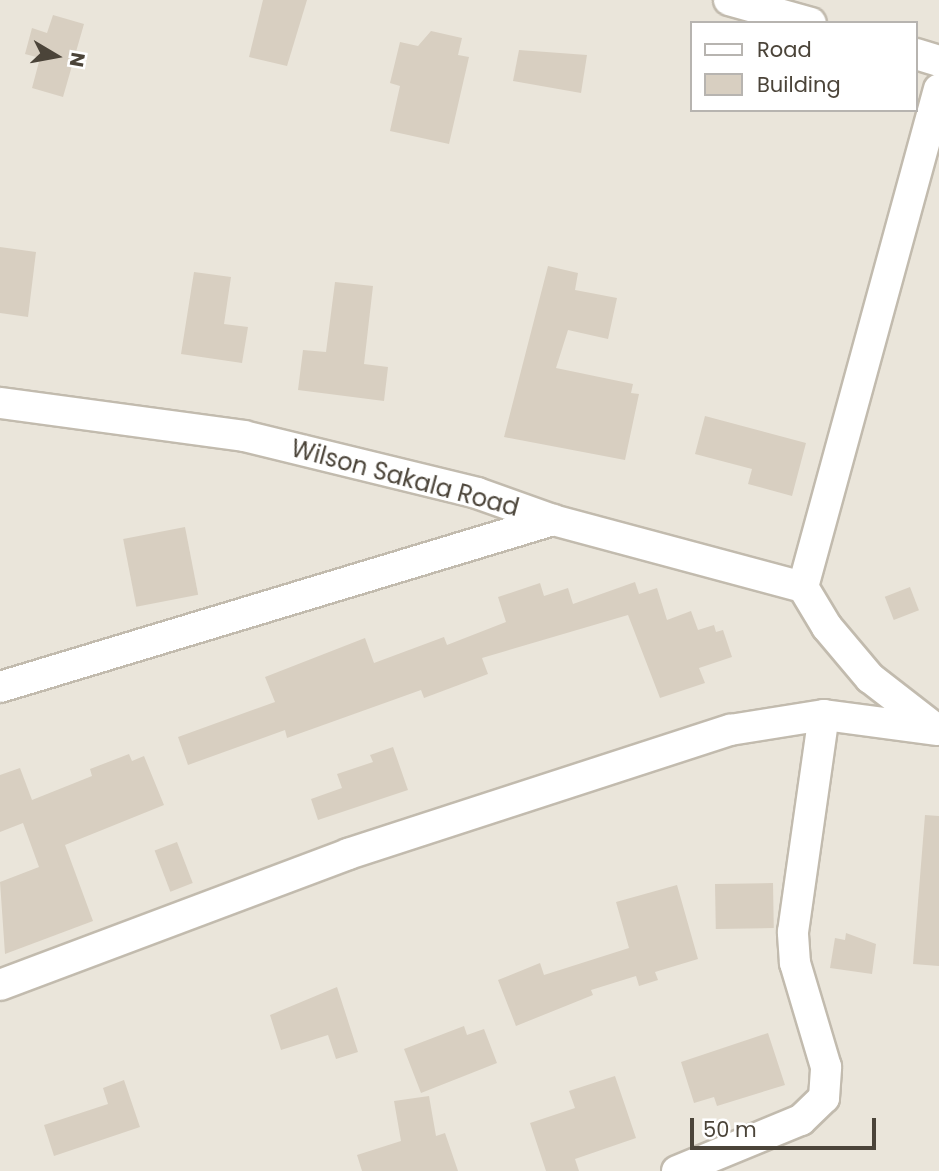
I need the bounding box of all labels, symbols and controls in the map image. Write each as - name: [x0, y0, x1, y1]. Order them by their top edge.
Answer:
- north arrow: [21, 21, 91, 91]
- legend: [690, 21, 918, 112]
- text: Road: [757, 35, 812, 64]
- text: N: [63, 50, 92, 69]
- text: Building: [757, 70, 841, 99]
- street label: Wilson Sakala Road: [288, 434, 522, 522]
- scale bar: [694, 1104, 880, 1148]
- text: 50 m: [703, 1115, 757, 1144]

